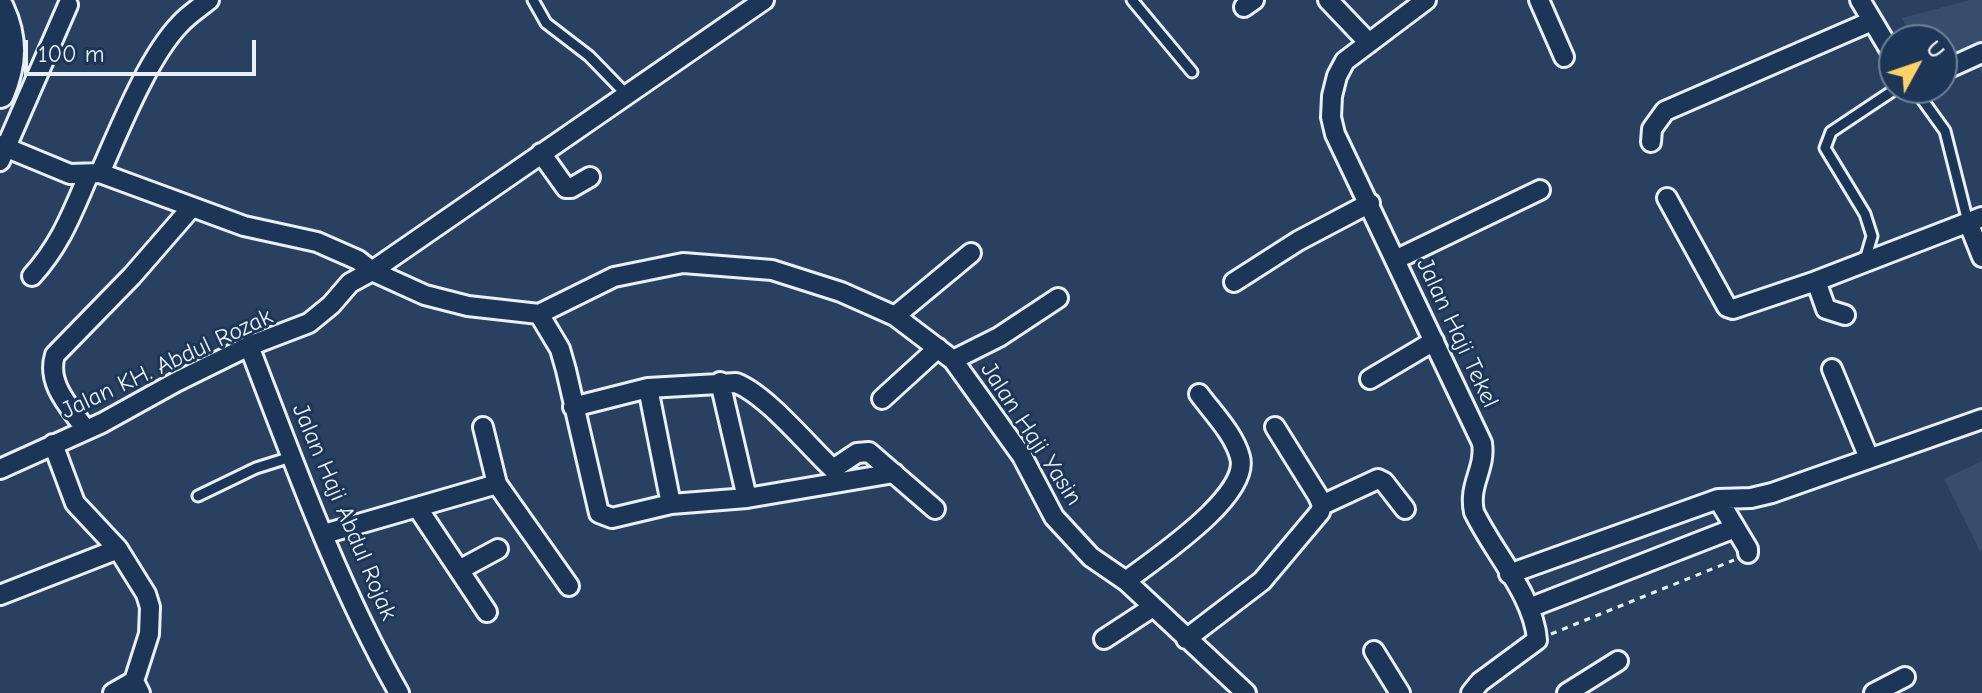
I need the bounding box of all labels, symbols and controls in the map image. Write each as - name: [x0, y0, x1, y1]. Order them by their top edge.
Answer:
- scale bar: [28, 24, 260, 74]
- north arrow: [1878, 24, 1958, 104]
- text: U: [1920, 36, 1950, 64]
- text: 100 m: [38, 40, 105, 68]
- street label: Jalan Haji Tekel: [1410, 253, 1504, 413]
- street label: Jalan KH. Abdul Rozak: [57, 302, 277, 426]
- street label: Jalan Haji Yasin: [974, 357, 1088, 511]
- street label: Jalan Haji Abdul Rojak: [285, 399, 403, 625]

